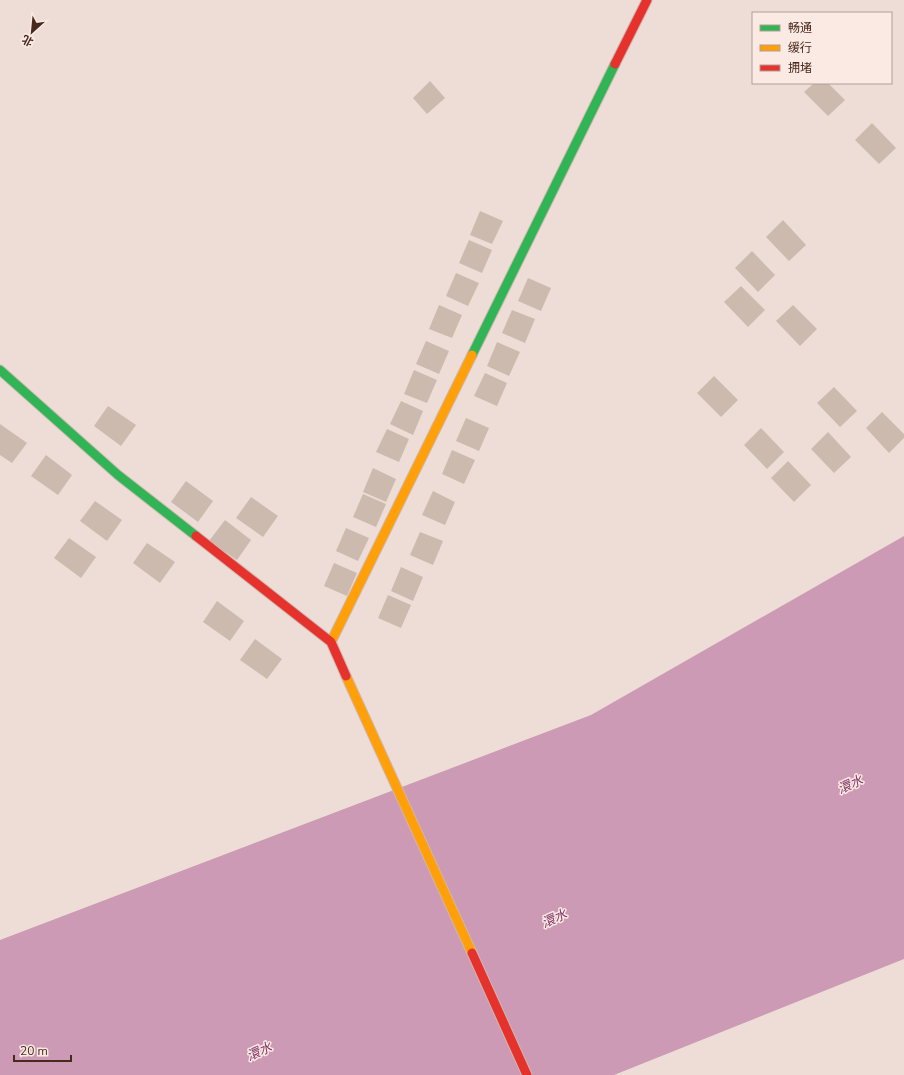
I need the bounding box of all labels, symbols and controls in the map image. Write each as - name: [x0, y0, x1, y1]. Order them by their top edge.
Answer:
- north arrow: [12, 12, 52, 52]
- legend: [752, 12, 892, 84]
- text: 畅通: [788, 20, 812, 36]
- text: 北: [19, 31, 36, 50]
- text: 缓行: [788, 40, 812, 56]
- text: 拥堵: [788, 60, 812, 76]
- water label: 澴水: [835, 771, 867, 798]
- water label: 澴水: [539, 905, 571, 932]
- scale bar: [14, 1037, 71, 1063]
- water label: 澴水: [244, 1038, 276, 1065]
- text: 20 m: [20, 1043, 48, 1059]

